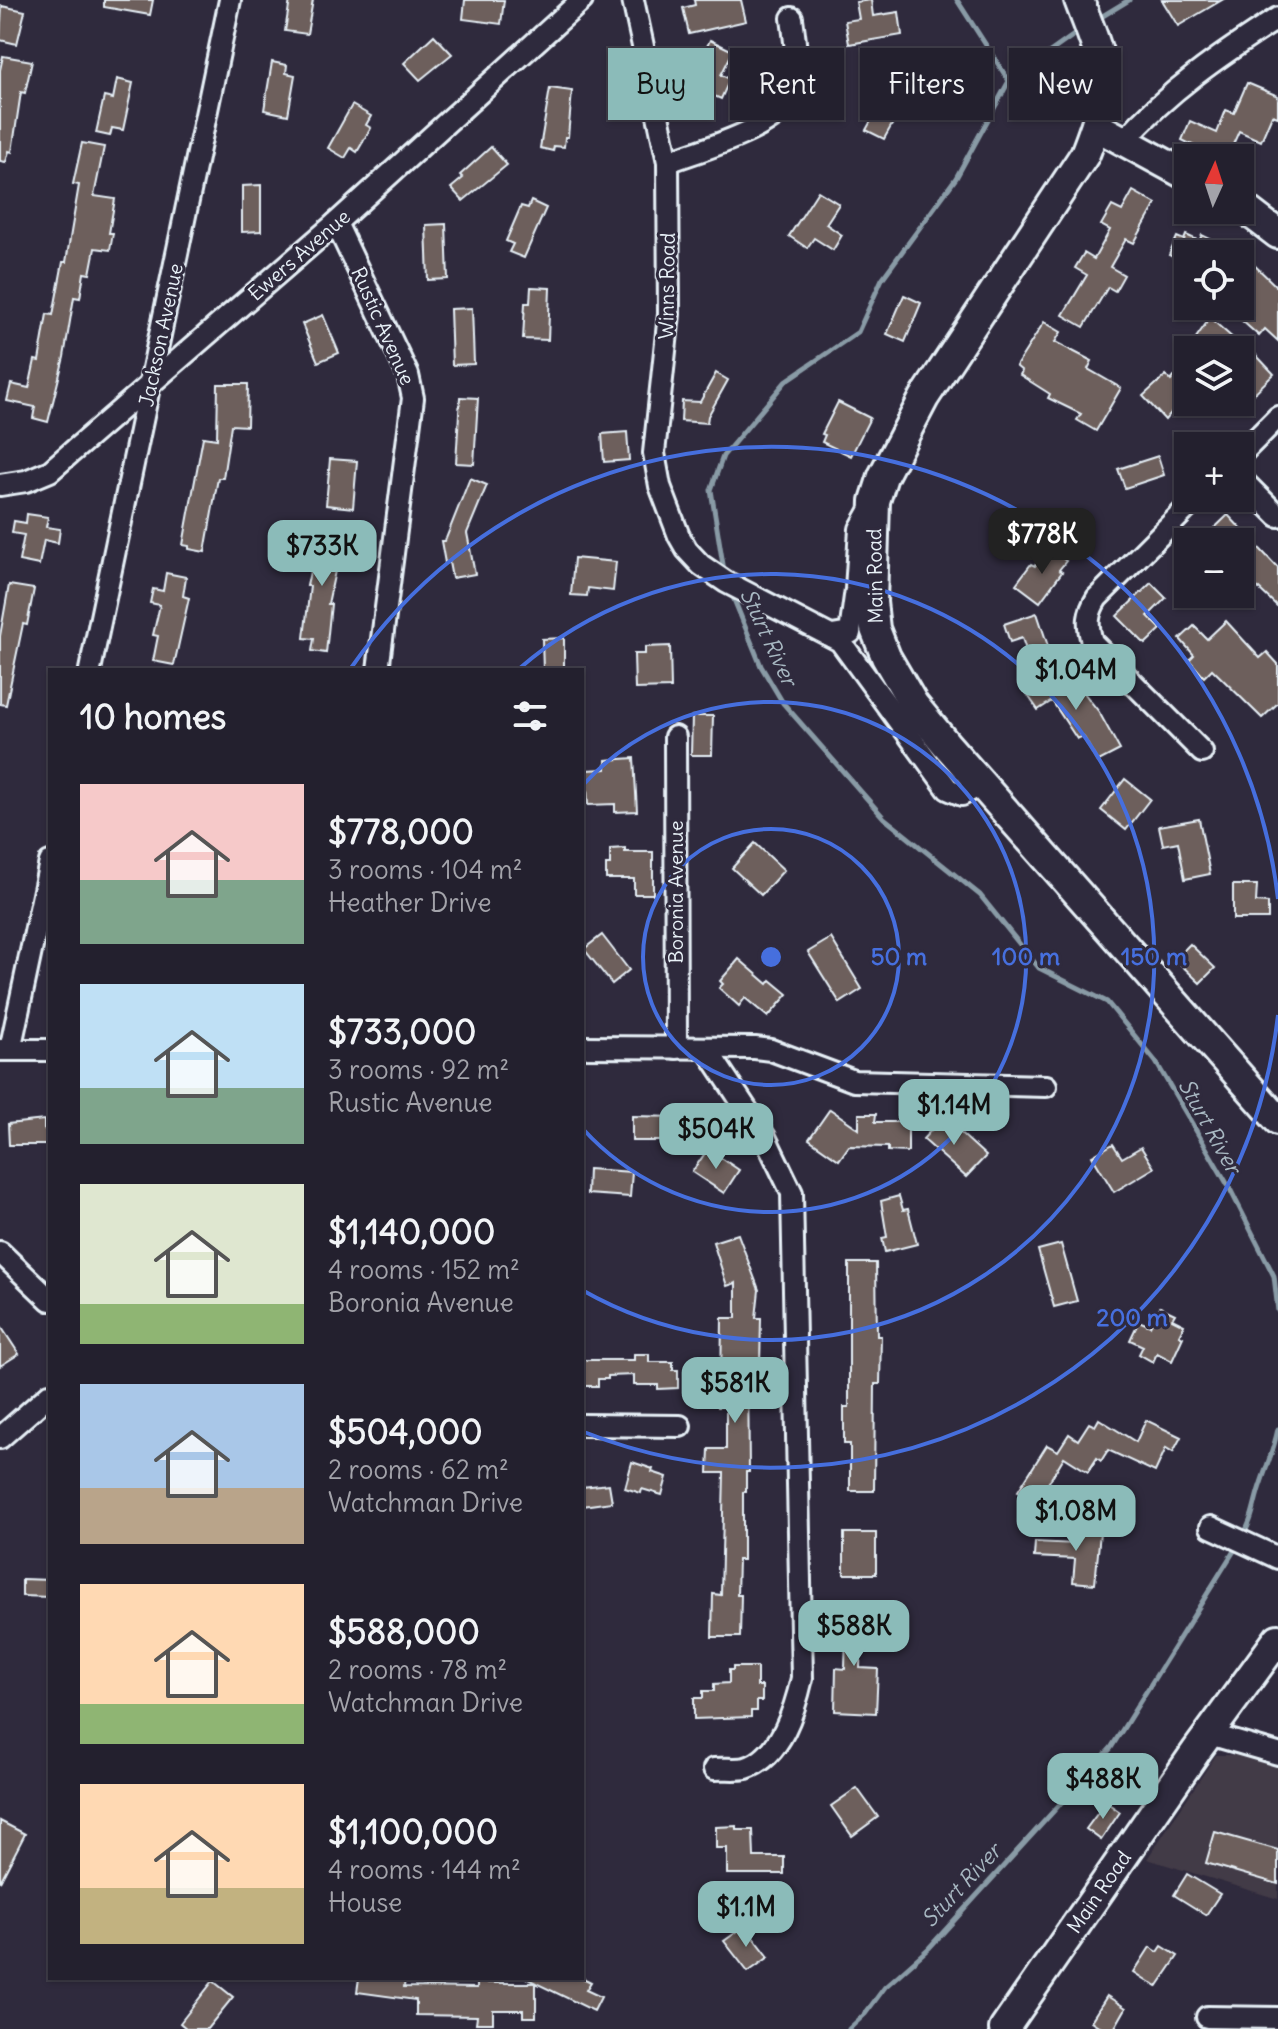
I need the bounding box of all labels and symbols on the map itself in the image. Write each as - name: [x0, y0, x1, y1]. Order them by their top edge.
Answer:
- north arrow: [1174, 144, 1254, 224]
- street label: Ewers Avenue: [243, 203, 355, 306]
- street label: Winns Road: [653, 232, 680, 339]
- street label: Jackson Avenue: [133, 261, 188, 409]
- street label: Rustic Avenue: [346, 263, 421, 389]
- pin: $778K: [986, 508, 1098, 576]
- pin: $733K: [266, 520, 378, 588]
- street label: Main Road: [861, 528, 888, 624]
- water label: Sturt River: [734, 584, 805, 693]
- pin: $1.04M: [1011, 644, 1141, 712]
- street label: Boronia Avenue: [663, 821, 688, 963]
- text: 50 m: [871, 941, 927, 971]
- text: 100 m: [992, 941, 1060, 971]
- text: 150 m: [1121, 941, 1187, 971]
- centre of rings: [757, 943, 785, 971]
- water label: Sturt River: [1173, 1074, 1249, 1181]
- pin: $1.14M: [889, 1079, 1019, 1147]
- pin: $504K: [660, 1103, 772, 1171]
- text: 200 m: [1096, 1302, 1168, 1332]
- pin: $581K: [679, 1357, 791, 1425]
- pin: $1.08M: [1011, 1485, 1141, 1553]
- pin: $588K: [798, 1600, 910, 1668]
- pin: $488K: [1047, 1753, 1159, 1821]
- water label: Sturt River: [915, 1835, 1009, 1933]
- street label: Main Road: [1061, 1845, 1136, 1938]
- pin: $1.1M: [690, 1881, 802, 1949]

